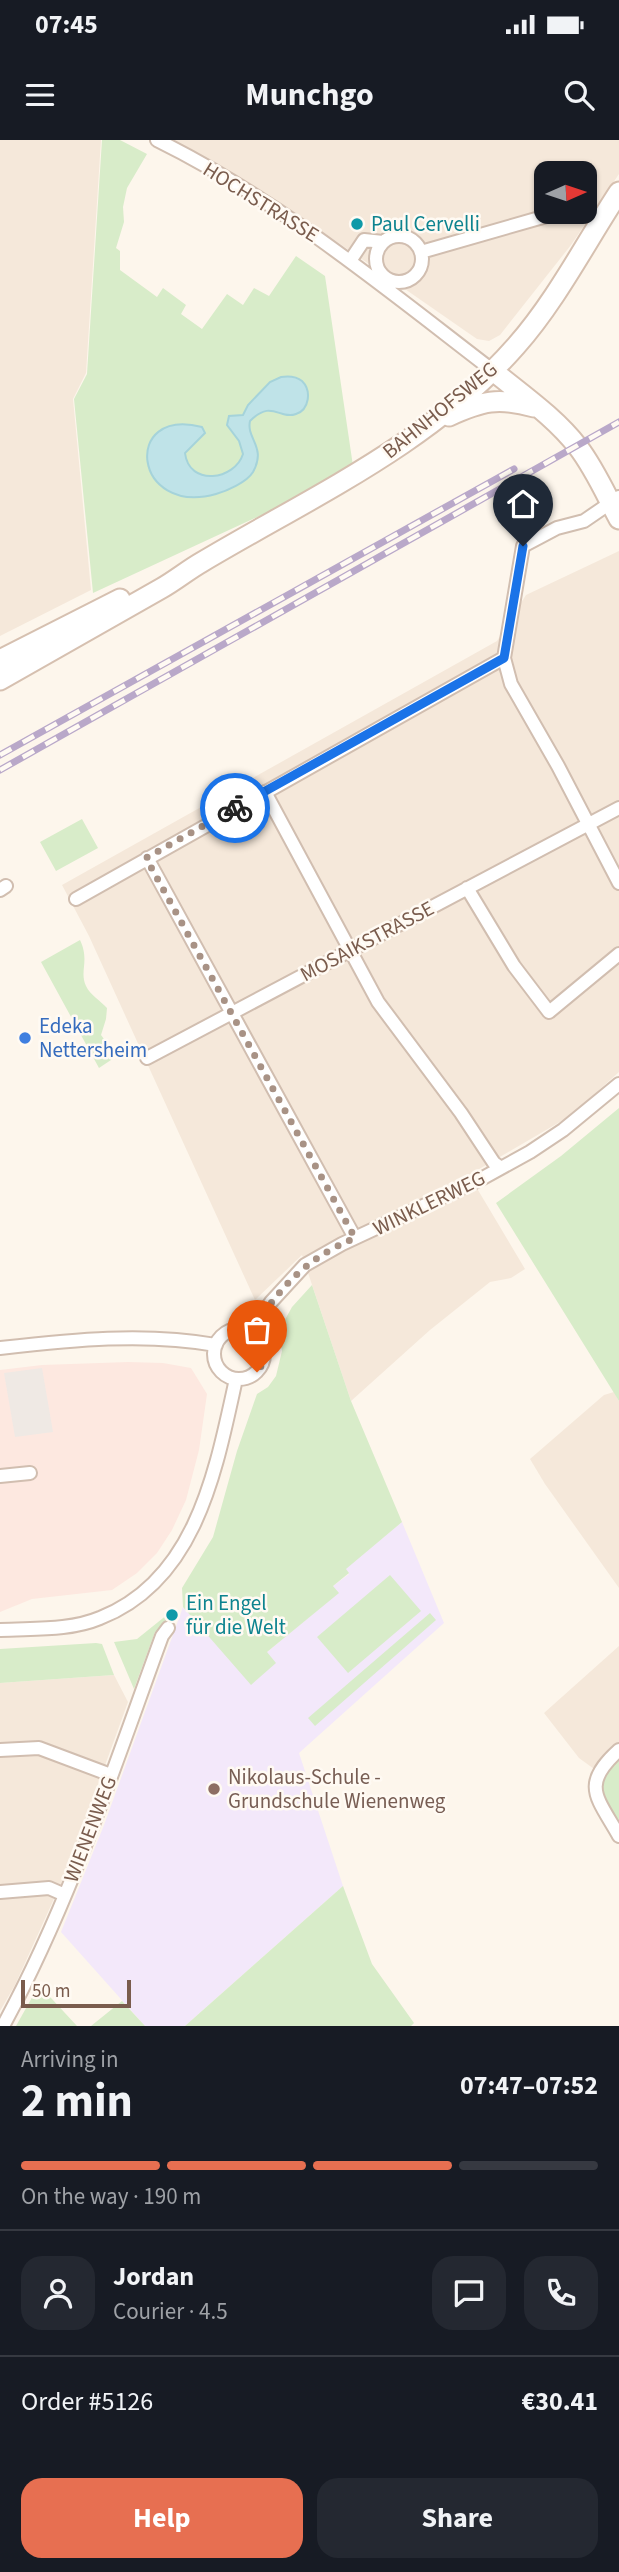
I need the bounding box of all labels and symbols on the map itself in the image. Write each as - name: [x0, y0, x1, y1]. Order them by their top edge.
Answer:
- street label: HOCHSTRASSE: [197, 154, 325, 250]
- north arrow: [534, 161, 597, 224]
- place label: Paul Cervelli: [371, 209, 480, 239]
- marker: Paul Cervelli: [349, 216, 365, 232]
- street label: BAHNHOFSWEG: [376, 354, 504, 466]
- pin: [493, 474, 553, 546]
- courier: [200, 773, 270, 843]
- street label: MOSAIKSTRASSE: [295, 893, 439, 989]
- place label: Edeka Nettersheim: [39, 1011, 147, 1065]
- marker: Edeka Nettersheim: [17, 1030, 33, 1046]
- street label: WINKLERWEG: [368, 1163, 490, 1243]
- pin: [227, 1300, 287, 1372]
- place label: Ein Engel für die Welt: [186, 1588, 286, 1642]
- marker: Ein Engel für die Welt: [164, 1607, 180, 1623]
- place label: Nikolaus-Schule - Grundschule Wienenweg: [228, 1762, 446, 1816]
- street label: WIENENWEG: [56, 1771, 124, 1887]
- marker: Nikolaus-Schule - Grundschule Wienenweg: [206, 1781, 222, 1797]
- scale bar: [21, 1977, 131, 2009]

